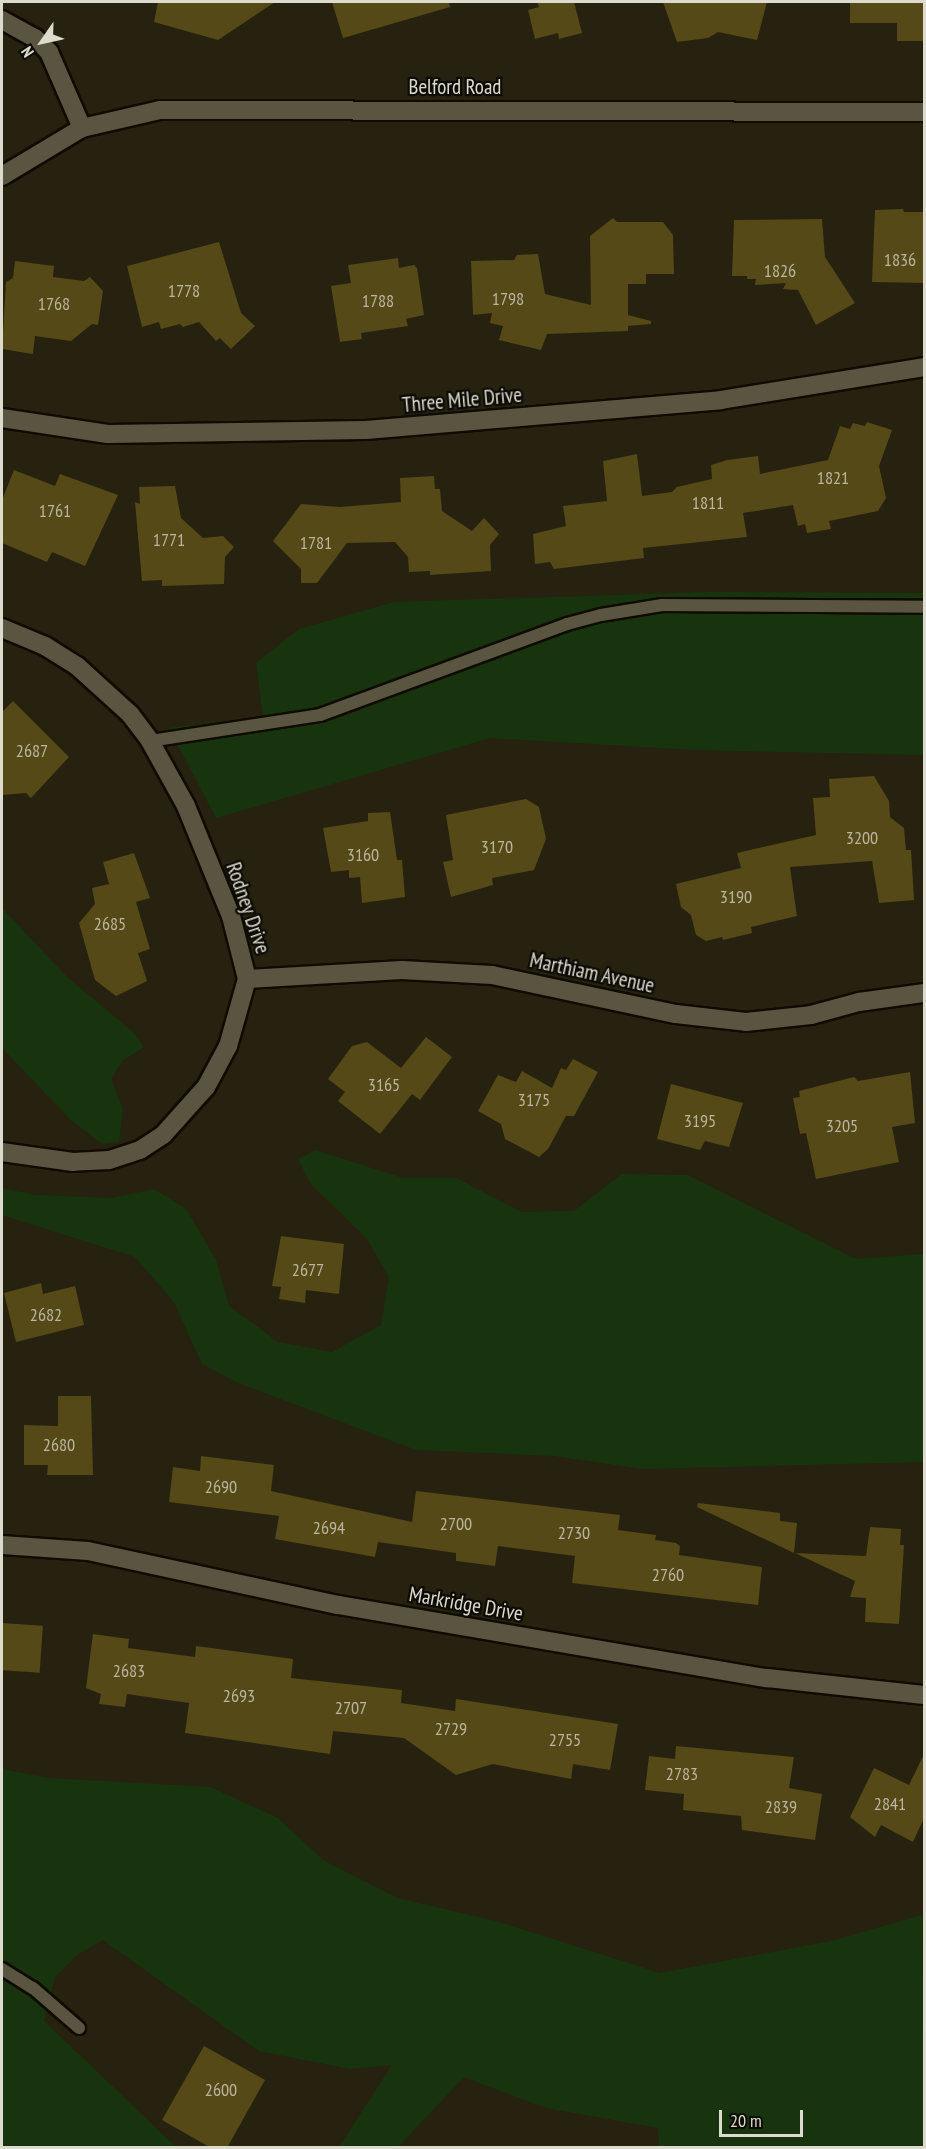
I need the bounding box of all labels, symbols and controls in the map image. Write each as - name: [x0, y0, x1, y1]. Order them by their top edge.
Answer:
- north arrow: [12, 12, 72, 72]
- text: N: [16, 43, 38, 61]
- street label: Belford Road: [409, 74, 501, 100]
- house number: 1836: [884, 249, 916, 271]
- house number: 1826: [764, 260, 796, 282]
- house number: 1778: [168, 280, 200, 302]
- house number: 1798: [492, 288, 524, 310]
- house number: 1788: [362, 290, 394, 312]
- house number: 1768: [38, 293, 70, 315]
- street label: Three Mile Drive: [401, 382, 523, 418]
- house number: 1821: [817, 467, 849, 489]
- house number: 1811: [692, 492, 724, 514]
- house number: 1761: [39, 500, 71, 522]
- house number: 1771: [153, 529, 185, 551]
- house number: 1781: [300, 532, 332, 554]
- house number: 2687: [16, 740, 48, 762]
- house number: 3200: [846, 827, 878, 849]
- house number: 3170: [481, 836, 513, 858]
- house number: 3160: [347, 844, 379, 866]
- street label: Rodney Drive: [221, 859, 275, 957]
- house number: 3190: [720, 886, 752, 908]
- house number: 2685: [94, 913, 126, 935]
- street label: Marthiam Avenue: [527, 947, 657, 999]
- house number: 3165: [368, 1074, 400, 1096]
- house number: 3175: [518, 1089, 550, 1111]
- house number: 3195: [684, 1110, 716, 1132]
- house number: 3205: [826, 1115, 858, 1137]
- house number: 2677: [292, 1259, 324, 1281]
- house number: 2682: [30, 1304, 62, 1326]
- house number: 2680: [43, 1434, 75, 1456]
- house number: 2690: [205, 1476, 237, 1498]
- house number: 2700: [440, 1513, 472, 1535]
- house number: 2694: [313, 1517, 345, 1539]
- house number: 2730: [558, 1522, 590, 1544]
- house number: 2760: [652, 1564, 684, 1586]
- street label: Markridge Drive: [407, 1582, 525, 1626]
- house number: 2683: [113, 1660, 145, 1682]
- house number: 2693: [223, 1685, 255, 1707]
- house number: 2707: [335, 1697, 367, 1719]
- house number: 2729: [435, 1718, 467, 1740]
- house number: 2755: [549, 1729, 581, 1751]
- house number: 2783: [666, 1763, 698, 1785]
- house number: 2841: [874, 1793, 906, 1815]
- house number: 2839: [765, 1796, 797, 1818]
- house number: 2600: [205, 2079, 237, 2101]
- scale bar: [722, 2098, 806, 2136]
- text: 20 m: [730, 2109, 762, 2132]

